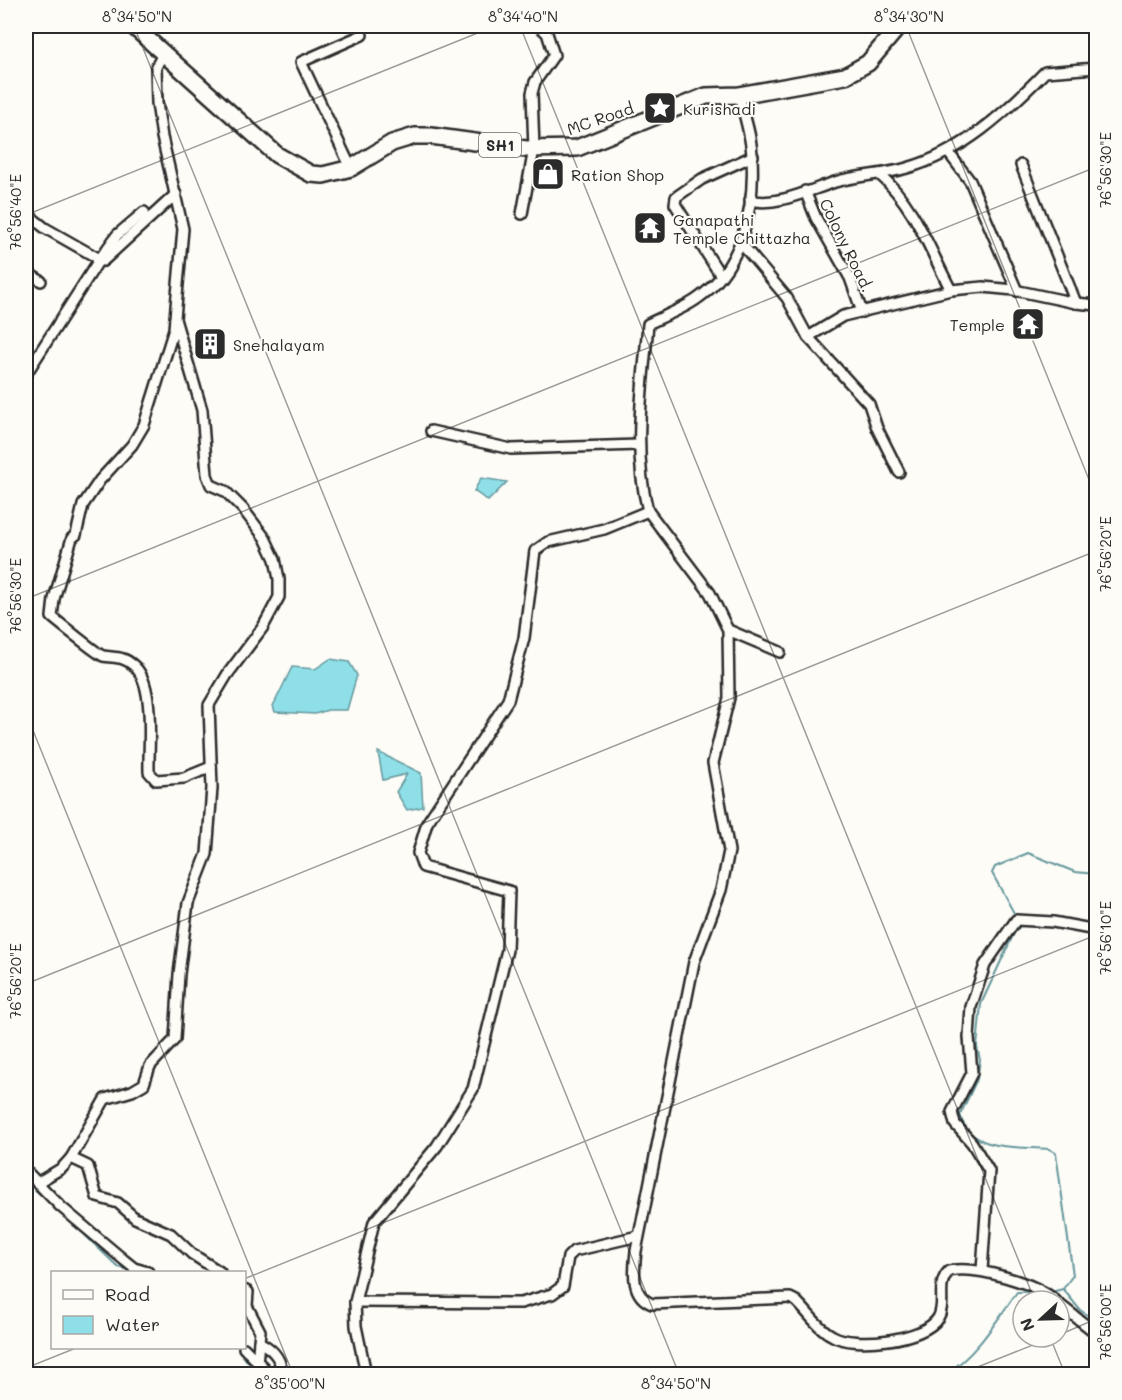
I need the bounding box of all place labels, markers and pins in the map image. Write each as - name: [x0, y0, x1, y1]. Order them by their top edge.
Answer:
- place icon: Kurishadi: [642, 90, 678, 126]
- place label: Kurishadi: [683, 98, 756, 119]
- shop icon: Ration Shop: [530, 156, 566, 192]
- place label: Ration Shop: [571, 164, 664, 185]
- place label: Ganapathi Temple Chittazha: [673, 209, 811, 248]
- temple icon: Ganapathi Temple Chittazha: [632, 210, 668, 246]
- temple icon: Temple: [1010, 306, 1046, 342]
- place label: Temple: [950, 314, 1005, 335]
- building icon: Snehalayam: [192, 326, 228, 362]
- place label: Snehalayam: [233, 334, 325, 355]

